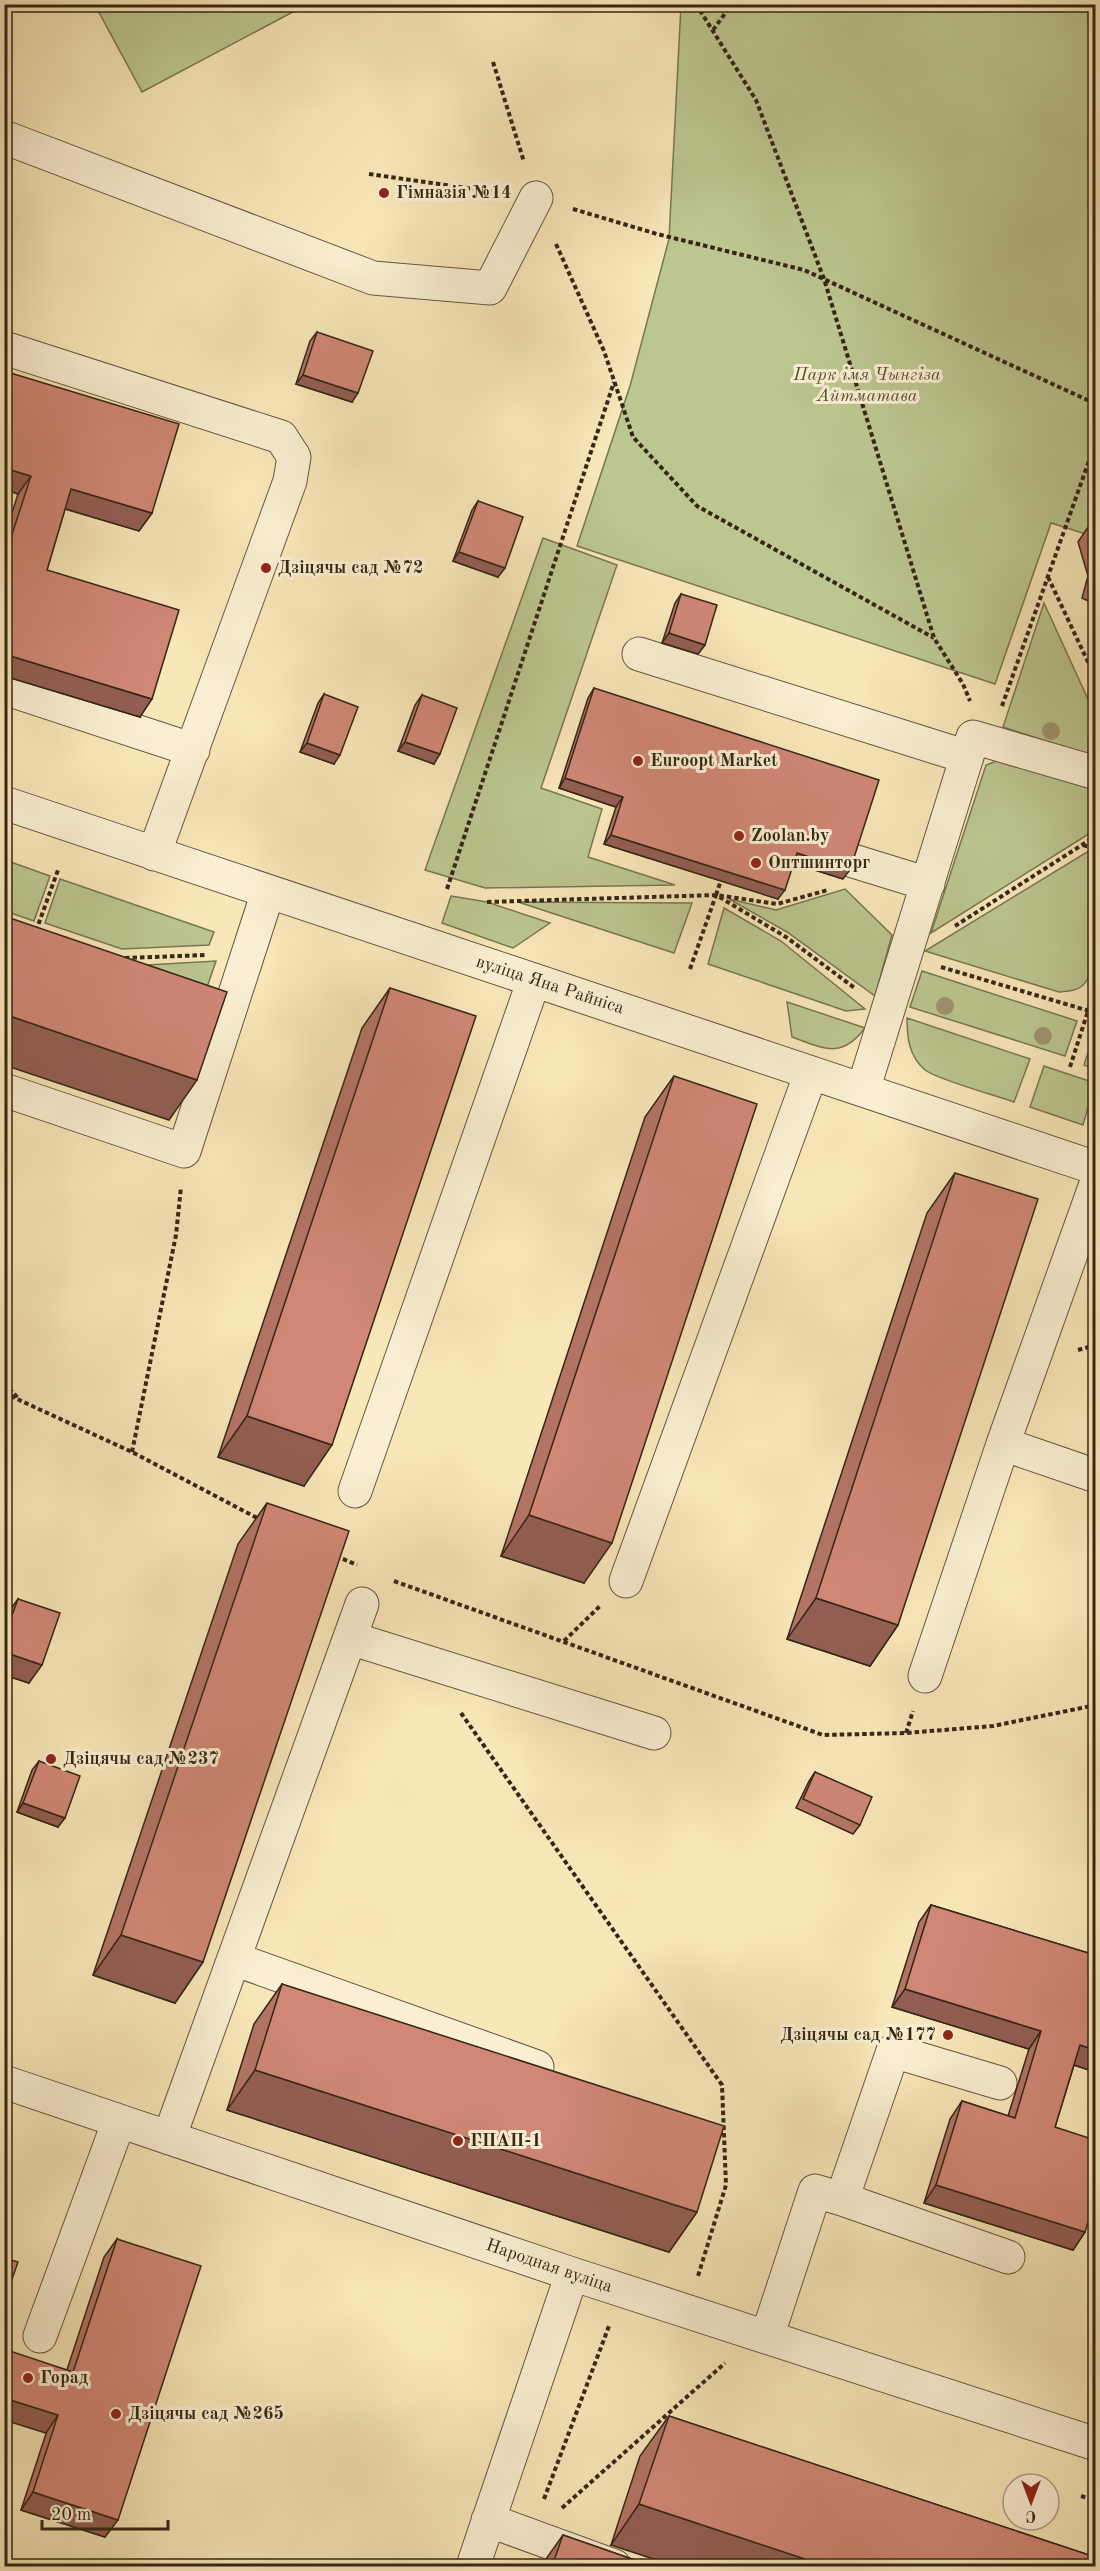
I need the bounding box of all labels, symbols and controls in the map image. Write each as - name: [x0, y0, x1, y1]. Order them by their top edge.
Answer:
- place label: Гімназія №14: [396, 184, 512, 202]
- marker: Гімназія №14: [377, 186, 391, 200]
- park label: Парк імя Чынгіза Айтматава: [792, 366, 941, 405]
- place label: Дзіцячы сад №72: [278, 559, 423, 577]
- marker: Дзіцячы сад №72: [259, 561, 273, 575]
- place label: Euroopt Market: [650, 752, 778, 770]
- marker: Euroopt Market: [631, 754, 645, 768]
- place label: Zoolan.by: [751, 827, 830, 845]
- marker: Zoolan.by: [732, 829, 746, 843]
- place label: Оптшинторг: [768, 854, 870, 872]
- marker: Оптшинторг: [749, 856, 763, 870]
- street label: вуліца Яна Райніса: [474, 953, 626, 1017]
- place label: Дзіцячы сад №237: [63, 1750, 219, 1768]
- marker: Дзіцячы сад №237: [44, 1752, 58, 1766]
- place label: Дзіцячы сад №177: [780, 2026, 936, 2044]
- marker: Дзіцячы сад №177: [941, 2028, 955, 2042]
- place label: ГПАП-1: [470, 2132, 542, 2150]
- marker: ГПАП-1: [451, 2134, 465, 2148]
- street label: Народная вуліца: [483, 2236, 615, 2296]
- place label: Горад: [40, 2369, 88, 2387]
- marker: Горад: [21, 2371, 35, 2385]
- place label: Дзіцячы сад №265: [128, 2405, 284, 2423]
- marker: Дзіцячы сад №265: [109, 2407, 123, 2421]
- north arrow: [1001, 2472, 1061, 2532]
- scale bar: [42, 2493, 168, 2531]
- text: 20 m: [51, 2506, 91, 2524]
- text: С: [1026, 2507, 1036, 2523]

